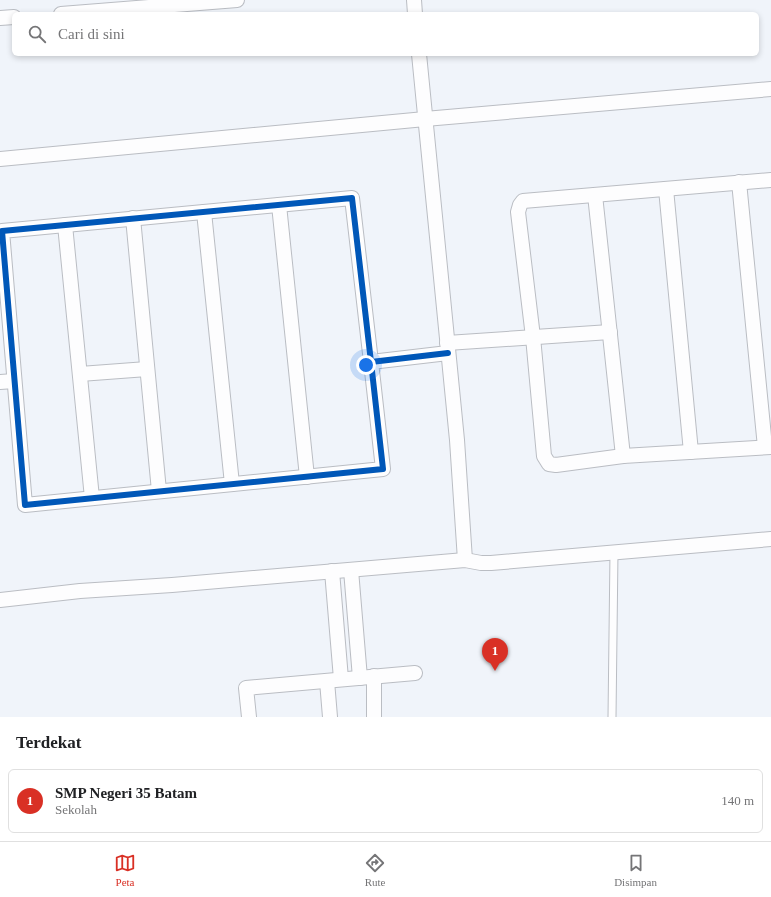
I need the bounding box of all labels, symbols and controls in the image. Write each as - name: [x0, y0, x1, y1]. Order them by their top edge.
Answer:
- search box: [12, 12, 759, 56]
- icon: search: [26, 23, 48, 45]
- text: Cari di sini: [58, 26, 125, 42]
- your location: [356, 355, 376, 375]
- pin: 1: [482, 638, 508, 671]
- text: Terdekat: [16, 733, 82, 752]
- text: SMP Negeri 35 Batam: [55, 785, 197, 801]
- text: 1: [27, 793, 33, 808]
- text: 140 m: [721, 793, 754, 808]
- text: Sekolah: [55, 802, 97, 817]
- tab: Peta: [114, 852, 136, 888]
- tab: Rute: [364, 852, 386, 888]
- tab: Disimpan: [614, 852, 657, 888]

